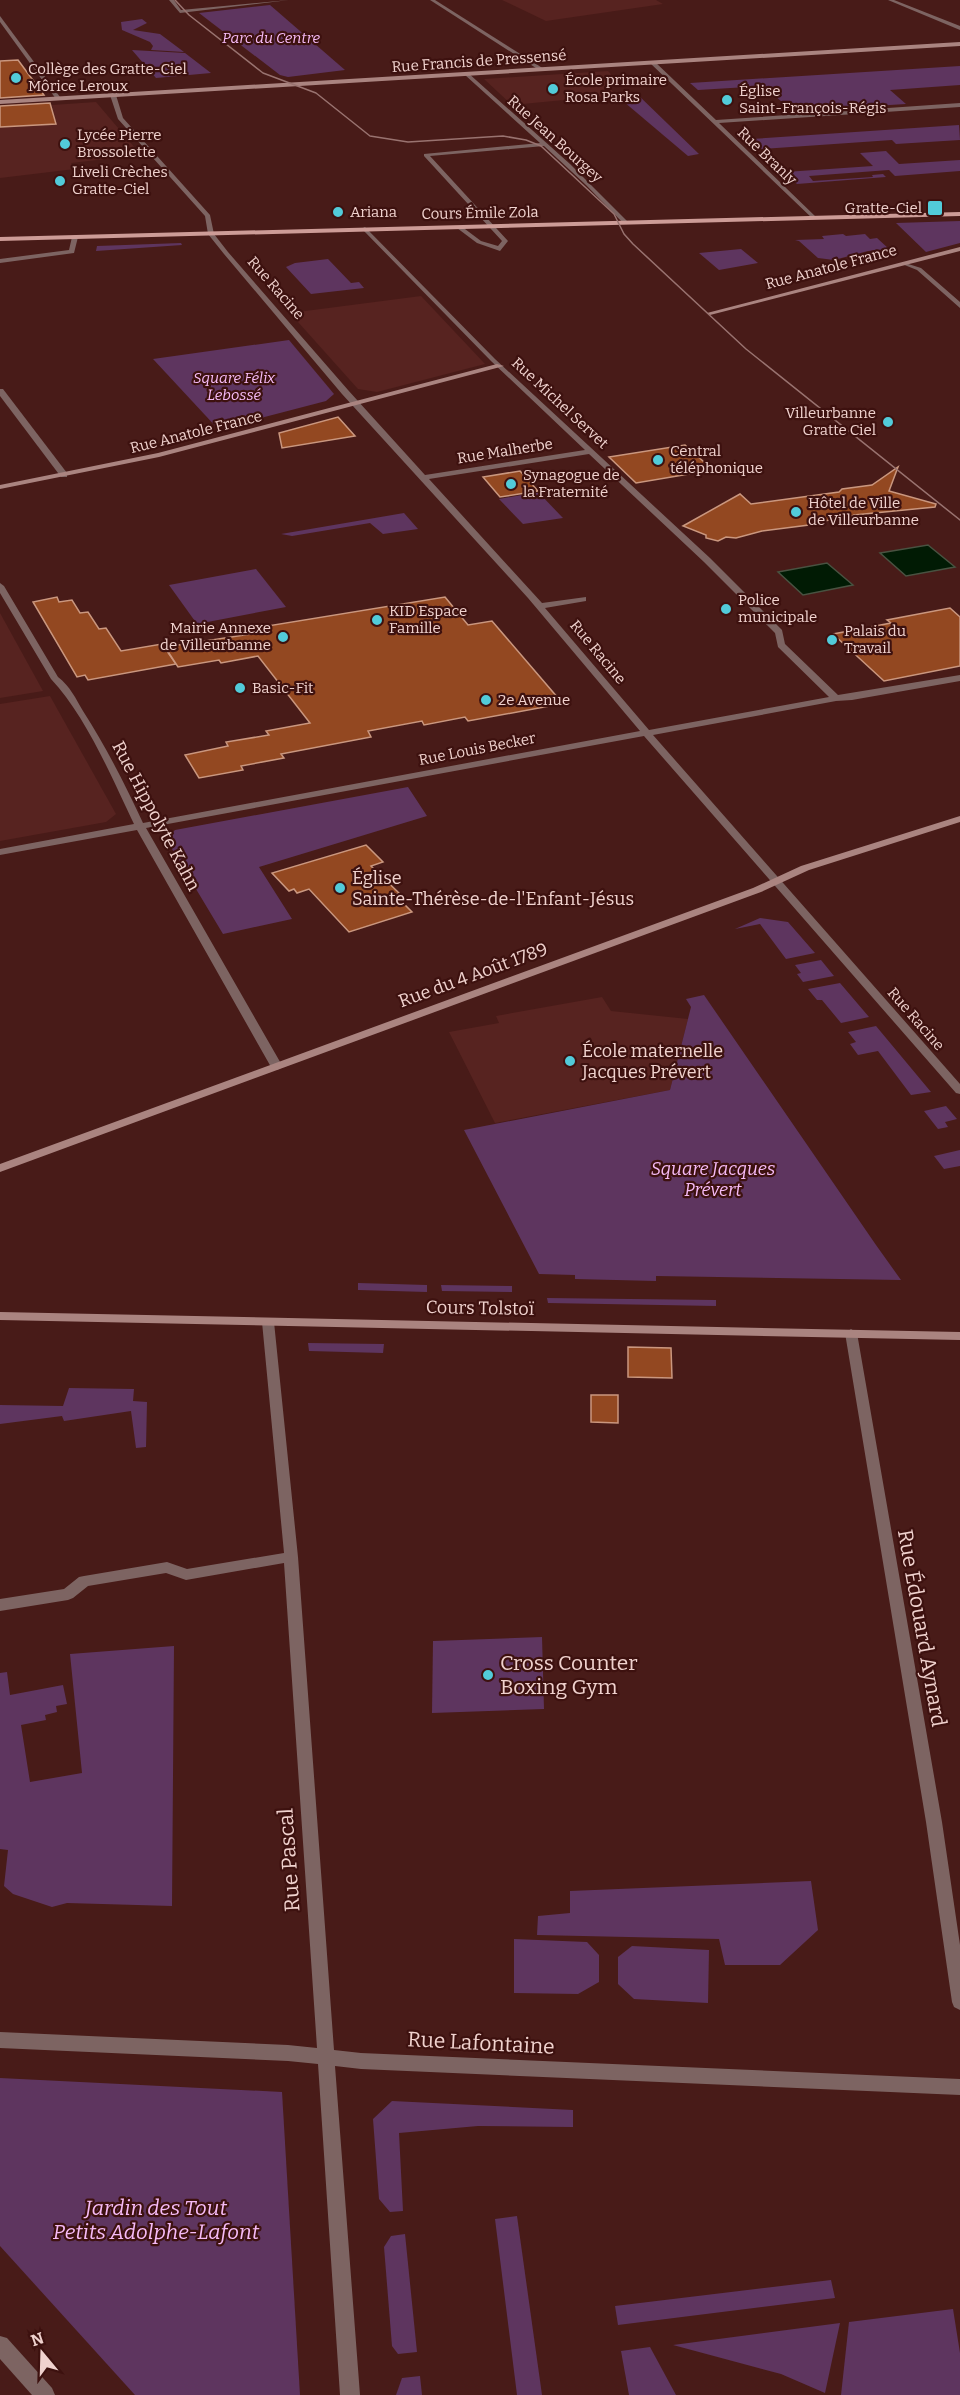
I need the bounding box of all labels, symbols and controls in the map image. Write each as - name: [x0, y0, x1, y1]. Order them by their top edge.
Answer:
- park label: Parc du Centre: [222, 29, 320, 47]
- street label: Rue Francis de Pressensé: [391, 46, 567, 76]
- place label: Collège des Gratte-Ciel Môrice Leroux: [28, 60, 187, 95]
- marker: Collège des Gratte-Ciel Môrice Leroux: [9, 71, 23, 85]
- place label: École primaire Rosa Parks: [565, 71, 667, 106]
- marker: École primaire Rosa Parks: [546, 82, 560, 96]
- place label: Église Saint-François-Régis: [739, 82, 886, 117]
- street label: Rue Jean Bourgey: [504, 92, 606, 186]
- marker: Église Saint-François-Régis: [720, 93, 734, 107]
- street label: Rue Branly: [734, 123, 800, 189]
- place label: Lycée Pierre Brossolette: [77, 126, 161, 161]
- marker: Lycée Pierre Brossolette: [58, 137, 72, 151]
- place label: Liveli Crèches Gratte-Ciel: [72, 163, 168, 198]
- marker: Liveli Crèches Gratte-Ciel: [53, 174, 67, 188]
- place label: Gratte-Ciel: [845, 199, 922, 217]
- marker: Gratte-Ciel: [926, 199, 944, 217]
- place label: Ariana: [350, 203, 397, 221]
- street label: Cours Émile Zola: [421, 203, 539, 223]
- marker: Ariana: [331, 205, 345, 219]
- street label: Rue Anatole France: [763, 241, 899, 293]
- street label: Rue Racine: [244, 253, 308, 323]
- street label: Rue Michel Servet: [508, 354, 612, 453]
- park label: Square Félix Lebossé: [193, 369, 276, 404]
- place label: Villeurbanne Gratte Ciel: [785, 404, 876, 439]
- street label: Rue Anatole France: [128, 407, 264, 457]
- marker: Villeurbanne Gratte Ciel: [881, 415, 895, 429]
- street label: Rue Malherbe: [456, 435, 554, 467]
- place label: Central téléphonique: [670, 442, 763, 477]
- marker: Central téléphonique: [651, 453, 665, 467]
- place label: Synagogue de la Fraternité: [523, 466, 620, 501]
- marker: Synagogue de la Fraternité: [504, 477, 518, 491]
- place label: Hôtel de Ville de Villeurbanne: [808, 494, 919, 529]
- marker: Hôtel de Ville de Villeurbanne: [789, 505, 803, 519]
- place label: Police municipale: [738, 591, 817, 626]
- place label: KID Espace Famille: [389, 602, 467, 637]
- marker: Police municipale: [719, 602, 733, 616]
- marker: KID Espace Famille: [370, 613, 384, 627]
- street label: Rue Racine: [566, 616, 630, 688]
- place label: Mairie Annexe de Villeurbanne: [160, 619, 271, 654]
- place label: Palais du Travail: [844, 622, 906, 657]
- marker: Mairie Annexe de Villeurbanne: [276, 630, 290, 644]
- marker: Palais du Travail: [825, 633, 839, 647]
- place label: Basic-Fit: [252, 679, 314, 697]
- marker: Basic-Fit: [233, 681, 247, 695]
- place label: 2e Avenue: [498, 691, 570, 709]
- marker: 2e Avenue: [479, 693, 493, 707]
- street label: Rue Louis Becker: [417, 729, 537, 769]
- street label: Rue Hippolyte Kahn: [107, 737, 205, 895]
- place label: Église Sainte-Thérèse-de-l'Enfant-Jésus: [352, 866, 634, 910]
- marker: Église Sainte-Thérèse-de-l'Enfant-Jésus: [333, 881, 347, 895]
- street label: Rue du 4 Août 1789: [395, 938, 551, 1012]
- street label: Rue Racine: [884, 984, 948, 1054]
- place label: École maternelle Jacques Prévert: [581, 1039, 723, 1083]
- marker: École maternelle Jacques Prévert: [563, 1054, 577, 1068]
- park label: Square Jacques Prévert: [651, 1158, 776, 1201]
- street label: Cours Tolstoï: [426, 1296, 535, 1320]
- street label: Rue Édouard Aynard: [892, 1527, 952, 1729]
- place label: Cross Counter Boxing Gym: [500, 1650, 638, 1700]
- marker: Cross Counter Boxing Gym: [481, 1668, 495, 1682]
- street label: Rue Pascal: [272, 1807, 306, 1913]
- street label: Rue Lafontaine: [407, 2026, 555, 2060]
- park label: Jardin des Tout Petits Adolphe-Lafont: [53, 2195, 260, 2245]
- north arrow: [12, 2323, 72, 2383]
- text: N: [28, 2328, 46, 2350]

